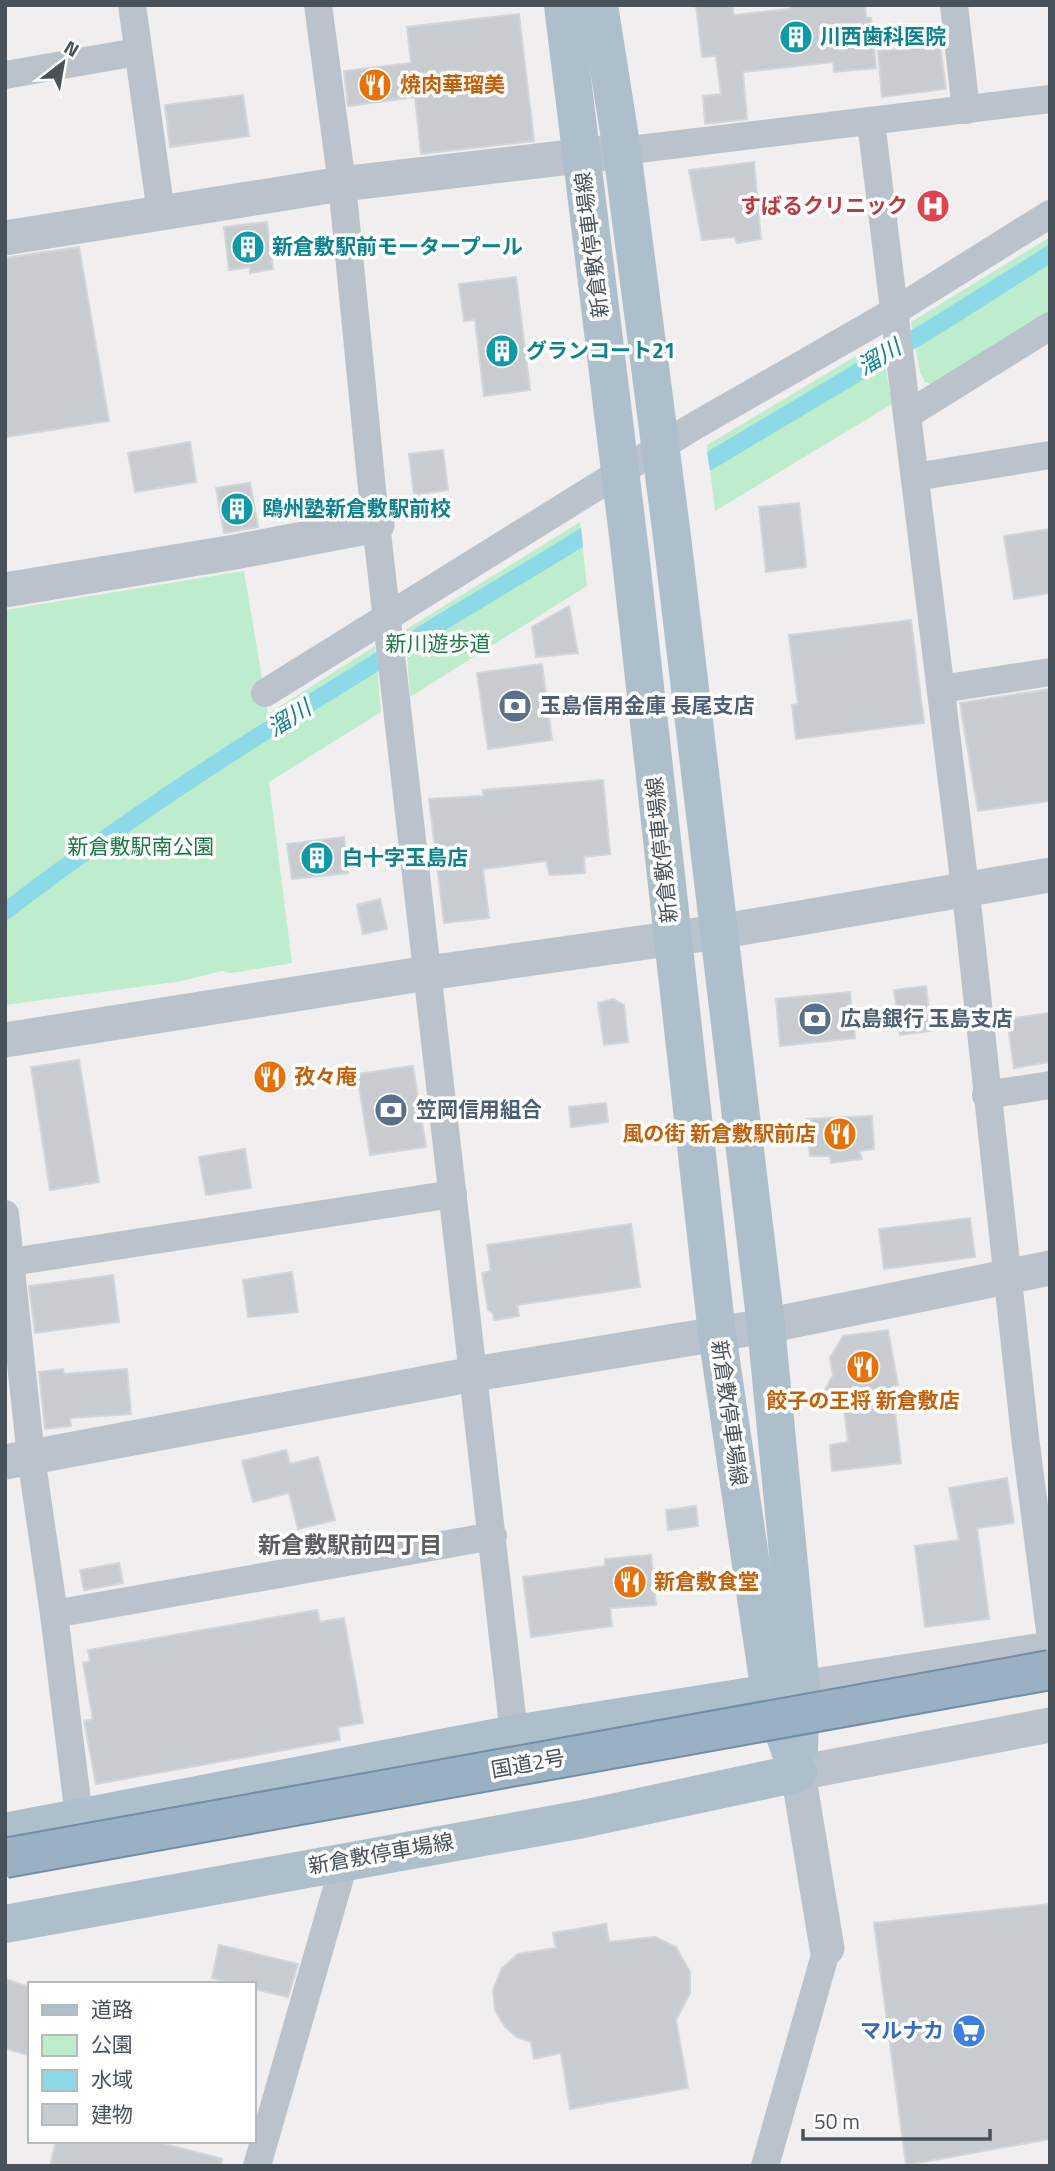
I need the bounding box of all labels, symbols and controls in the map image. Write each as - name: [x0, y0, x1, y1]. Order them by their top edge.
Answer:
- building icon: 川西歯科医院: [777, 18, 815, 56]
- place label: 川西歯科医院: [820, 20, 946, 52]
- north arrow: [28, 28, 98, 98]
- text: N: [59, 32, 85, 64]
- restaurant icon: 焼肉華瑠美: [356, 66, 394, 104]
- place label: 焼肉華瑠美: [400, 68, 505, 100]
- street label: 新倉敷停車場線: [566, 170, 616, 320]
- hospital icon: すばるクリニック: [914, 187, 952, 225]
- place label: すばるクリニック: [740, 189, 908, 221]
- building icon: 新倉敷駅前モータープール: [229, 228, 267, 266]
- place label: 新倉敷駅前モータープール: [272, 230, 523, 262]
- water label: 溜川: [850, 328, 910, 383]
- building icon: グランコート21: [483, 332, 521, 370]
- place label: グランコート21: [526, 334, 676, 366]
- building icon: 鴎州塾新倉敷駅前校: [218, 490, 256, 528]
- place label: 鴎州塾新倉敷駅前校: [262, 492, 451, 524]
- park label: 新川遊歩道: [386, 627, 491, 659]
- bank icon: 玉島信用金庫 長尾支店: [496, 687, 534, 725]
- water label: 溜川: [260, 689, 320, 745]
- place label: 玉島信用金庫 長尾支店: [540, 689, 755, 721]
- street label: 新倉敷停車場線: [637, 775, 685, 925]
- park label: 新倉敷駅南公園: [68, 830, 215, 862]
- building icon: 白十字玉島店: [298, 839, 336, 877]
- place label: 白十字玉島店: [342, 841, 468, 873]
- bank icon: 広島銀行 玉島支店: [796, 1000, 834, 1038]
- place label: 広島銀行 玉島支店: [840, 1002, 1013, 1034]
- restaurant icon: 孜々庵: [251, 1058, 289, 1096]
- place label: 孜々庵: [294, 1060, 357, 1092]
- bank icon: 笠岡信用組合: [372, 1091, 410, 1129]
- place label: 笠岡信用組合: [416, 1093, 542, 1125]
- restaurant icon: 風の街 新倉敷駅前店: [821, 1115, 859, 1153]
- place label: 風の街 新倉敷駅前店: [622, 1117, 816, 1149]
- street label: 新倉敷停車場線: [704, 1338, 756, 1488]
- restaurant icon: 餃子の王将 新倉敷店: [844, 1348, 882, 1386]
- place label: 餃子の王将 新倉敷店: [766, 1384, 960, 1416]
- district label: 新倉敷駅前四丁目: [258, 1527, 442, 1562]
- restaurant icon: 新倉敷食堂: [611, 1563, 649, 1601]
- place label: 新倉敷食堂: [654, 1565, 759, 1597]
- street label: 国道2号: [488, 1741, 567, 1785]
- street label: 新倉敷停車場線: [306, 1824, 456, 1882]
- legend: [28, 1982, 256, 2143]
- text: 道路: [91, 1993, 133, 2025]
- supermarket icon: マルナカ: [950, 2012, 988, 2050]
- place label: マルナカ: [860, 2014, 944, 2046]
- text: 公園: [91, 2028, 133, 2060]
- text: 水域: [91, 2063, 133, 2095]
- text: 建物: [91, 2098, 133, 2130]
- scale bar: [803, 2098, 990, 2142]
- text: 50 m: [814, 2105, 860, 2137]

